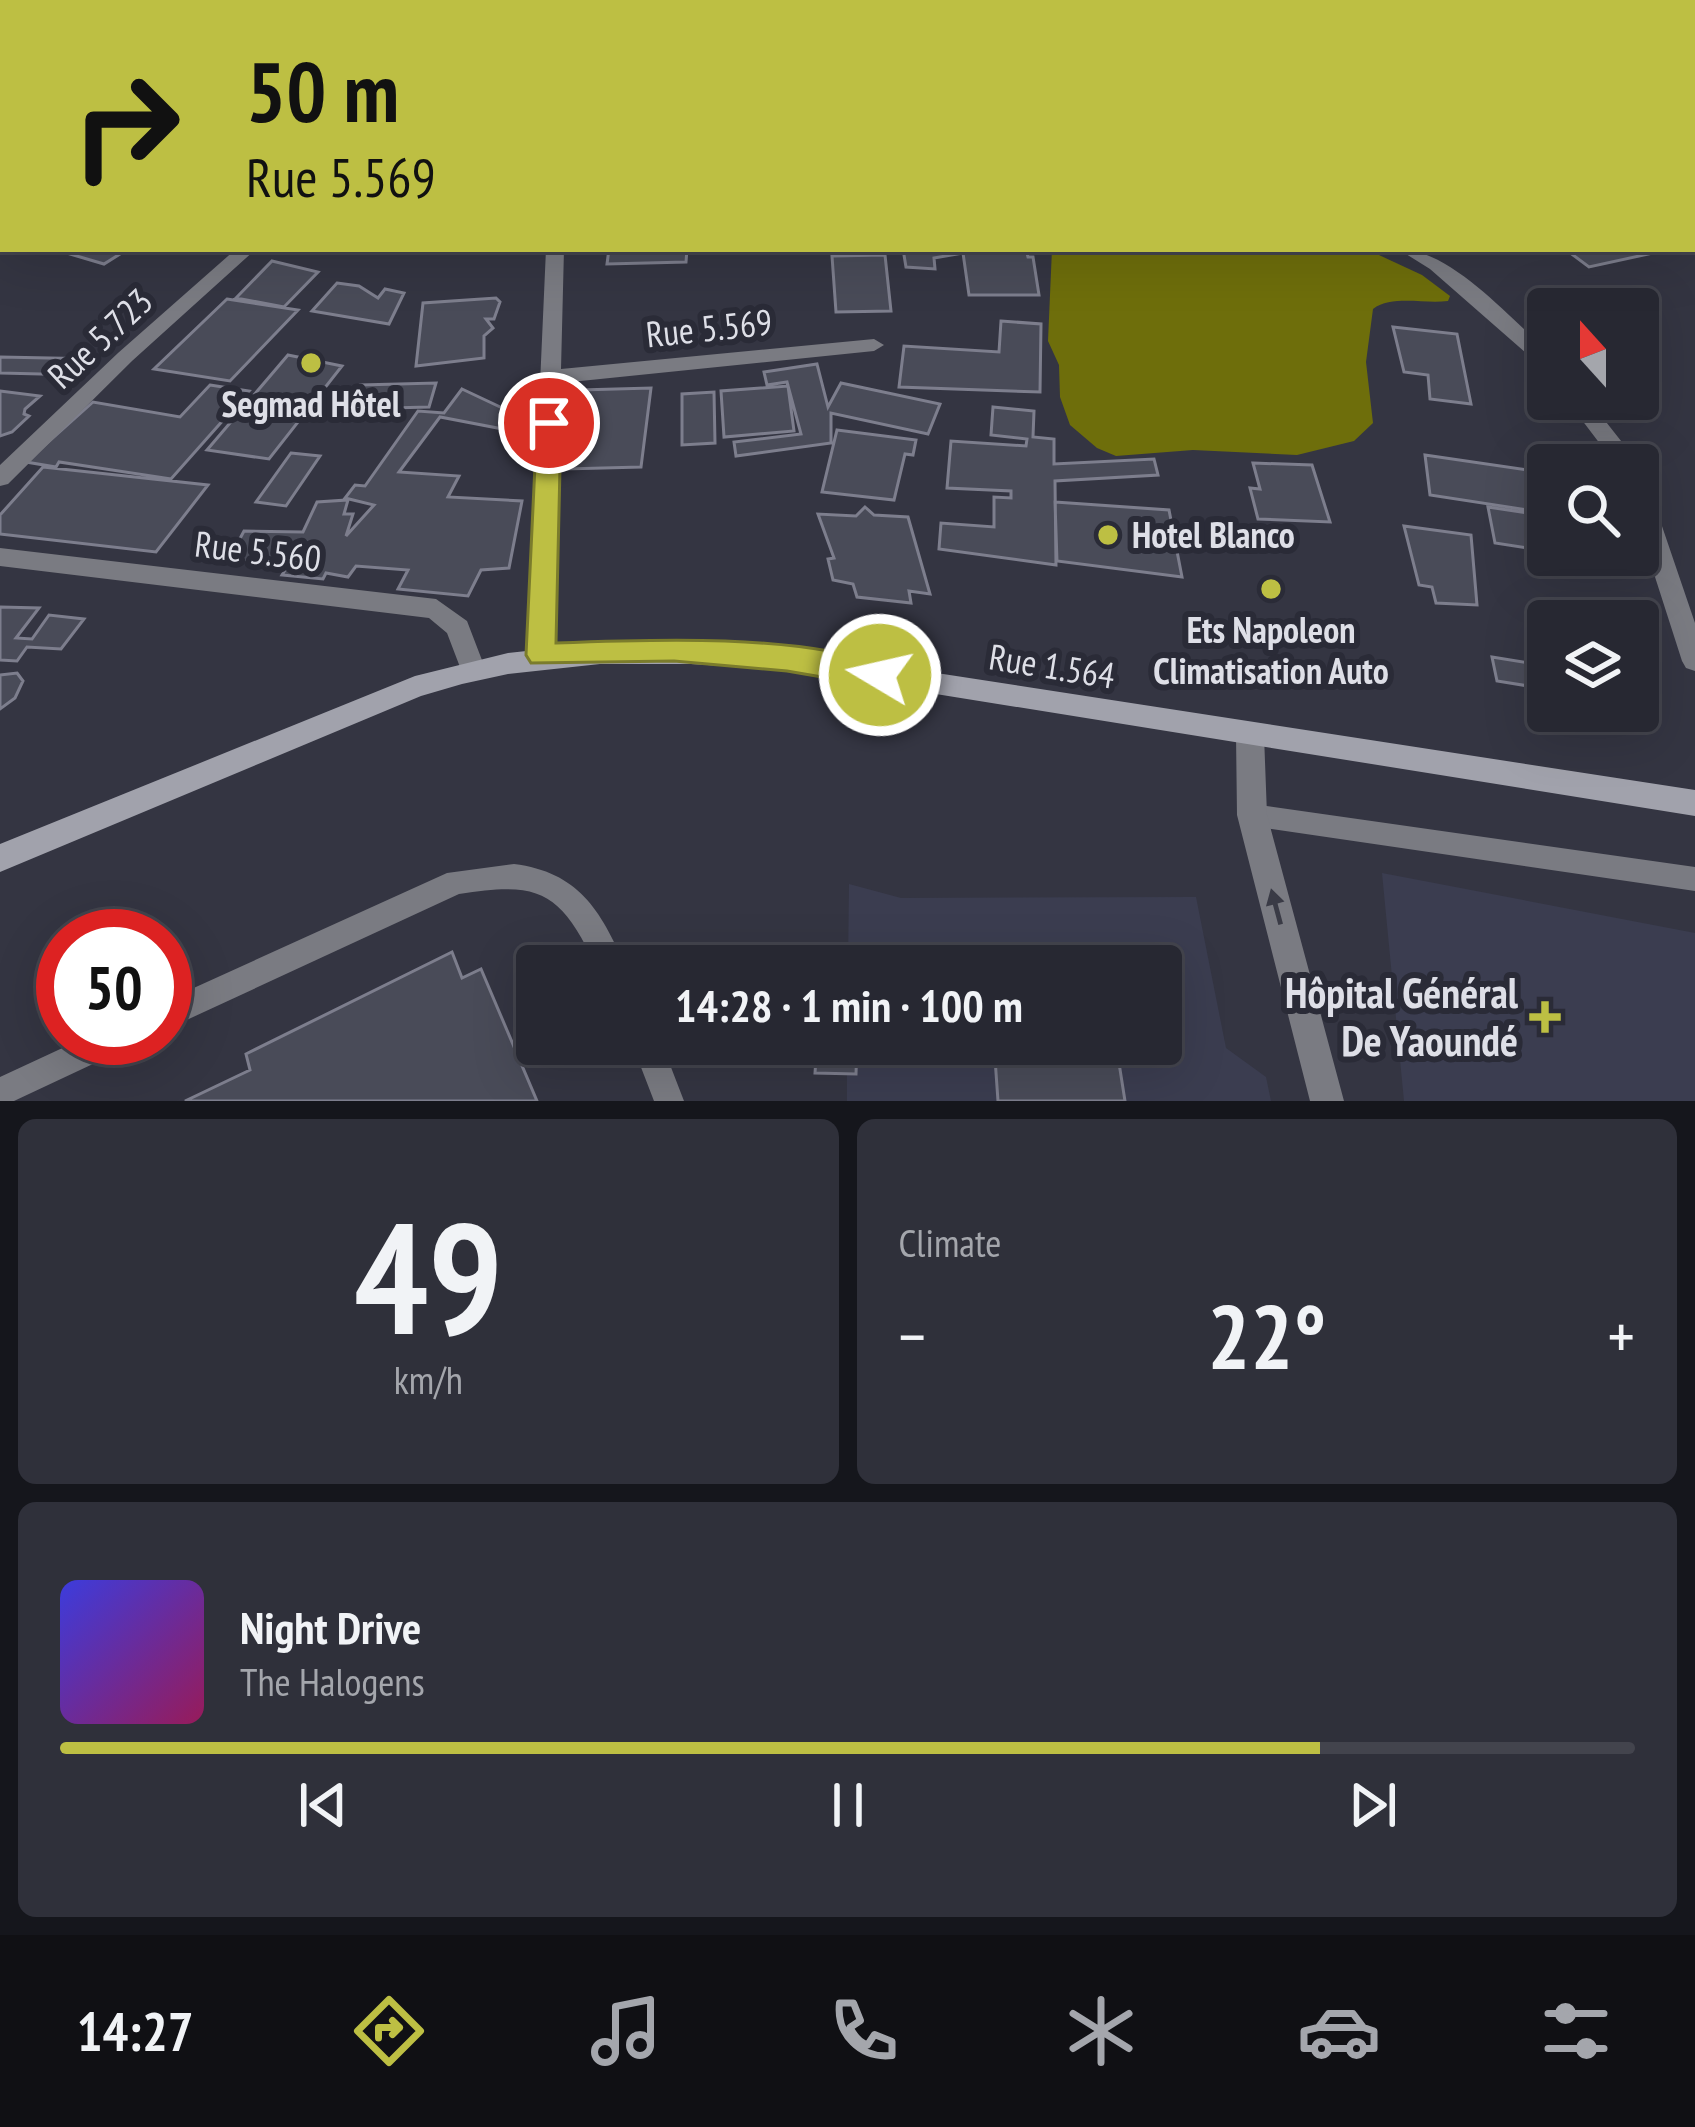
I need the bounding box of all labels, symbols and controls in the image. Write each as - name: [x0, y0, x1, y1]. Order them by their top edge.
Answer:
- text: 50 m: [246, 36, 399, 145]
- icon: right: [48, 48, 204, 204]
- text: Rue 5.569: [246, 142, 436, 212]
- street label: Rue 5.723: [37, 277, 162, 398]
- north arrow: [1527, 288, 1659, 420]
- map controls: [1527, 288, 1659, 732]
- street label: Rue 5.569: [644, 298, 774, 357]
- marker: Segmad Hôtel: [298, 350, 324, 376]
- pin: [498, 372, 600, 474]
- place label: Segmad Hôtel: [221, 380, 401, 427]
- icon: arrive: [516, 390, 582, 456]
- button: search: [1527, 444, 1659, 576]
- place label: Hotel Blanco: [1132, 511, 1295, 558]
- street label: Rue 5.560: [192, 519, 324, 582]
- marker: Hotel Blanco: [1095, 522, 1121, 548]
- marker: Ets Napoleon Climatisation Auto: [1258, 576, 1284, 602]
- button: layers: [1527, 600, 1659, 732]
- place label: Ets Napoleon Climatisation Auto: [1153, 606, 1389, 694]
- position arrow: [817, 612, 943, 738]
- street label: Rue 1.564: [986, 632, 1118, 699]
- one-way arrow: [1266, 888, 1285, 925]
- speed limit sign: 50: [36, 909, 192, 1065]
- place label: Hôpital Général De Yaoundé: [1285, 965, 1519, 1068]
- text: 14:28 · 1 min · 100 m: [675, 976, 1023, 1034]
- marker: Hôpital Général De Yaoundé: [1529, 1001, 1561, 1033]
- text: 49: [354, 1175, 503, 1377]
- text: Climate: [899, 1217, 1001, 1268]
- text: 22°: [1207, 1277, 1326, 1394]
- text: −: [899, 1293, 926, 1378]
- text: +: [1608, 1293, 1635, 1378]
- text: km/h: [394, 1354, 463, 1405]
- text: Night Drive: [240, 1598, 421, 1656]
- text: The Halogens: [240, 1656, 425, 1707]
- icon: previous: [290, 1772, 356, 1838]
- icon: pause: [815, 1772, 881, 1838]
- icon: next: [1340, 1772, 1406, 1838]
- icon: directions: [347, 1989, 431, 2073]
- icon: music: [584, 1989, 668, 2073]
- icon: phone: [822, 1989, 906, 2073]
- icon: climate: [1059, 1989, 1143, 2073]
- icon: car: [1297, 1989, 1381, 2073]
- icon: filters: [1534, 1989, 1618, 2073]
- text: 14:27: [77, 1996, 194, 2066]

